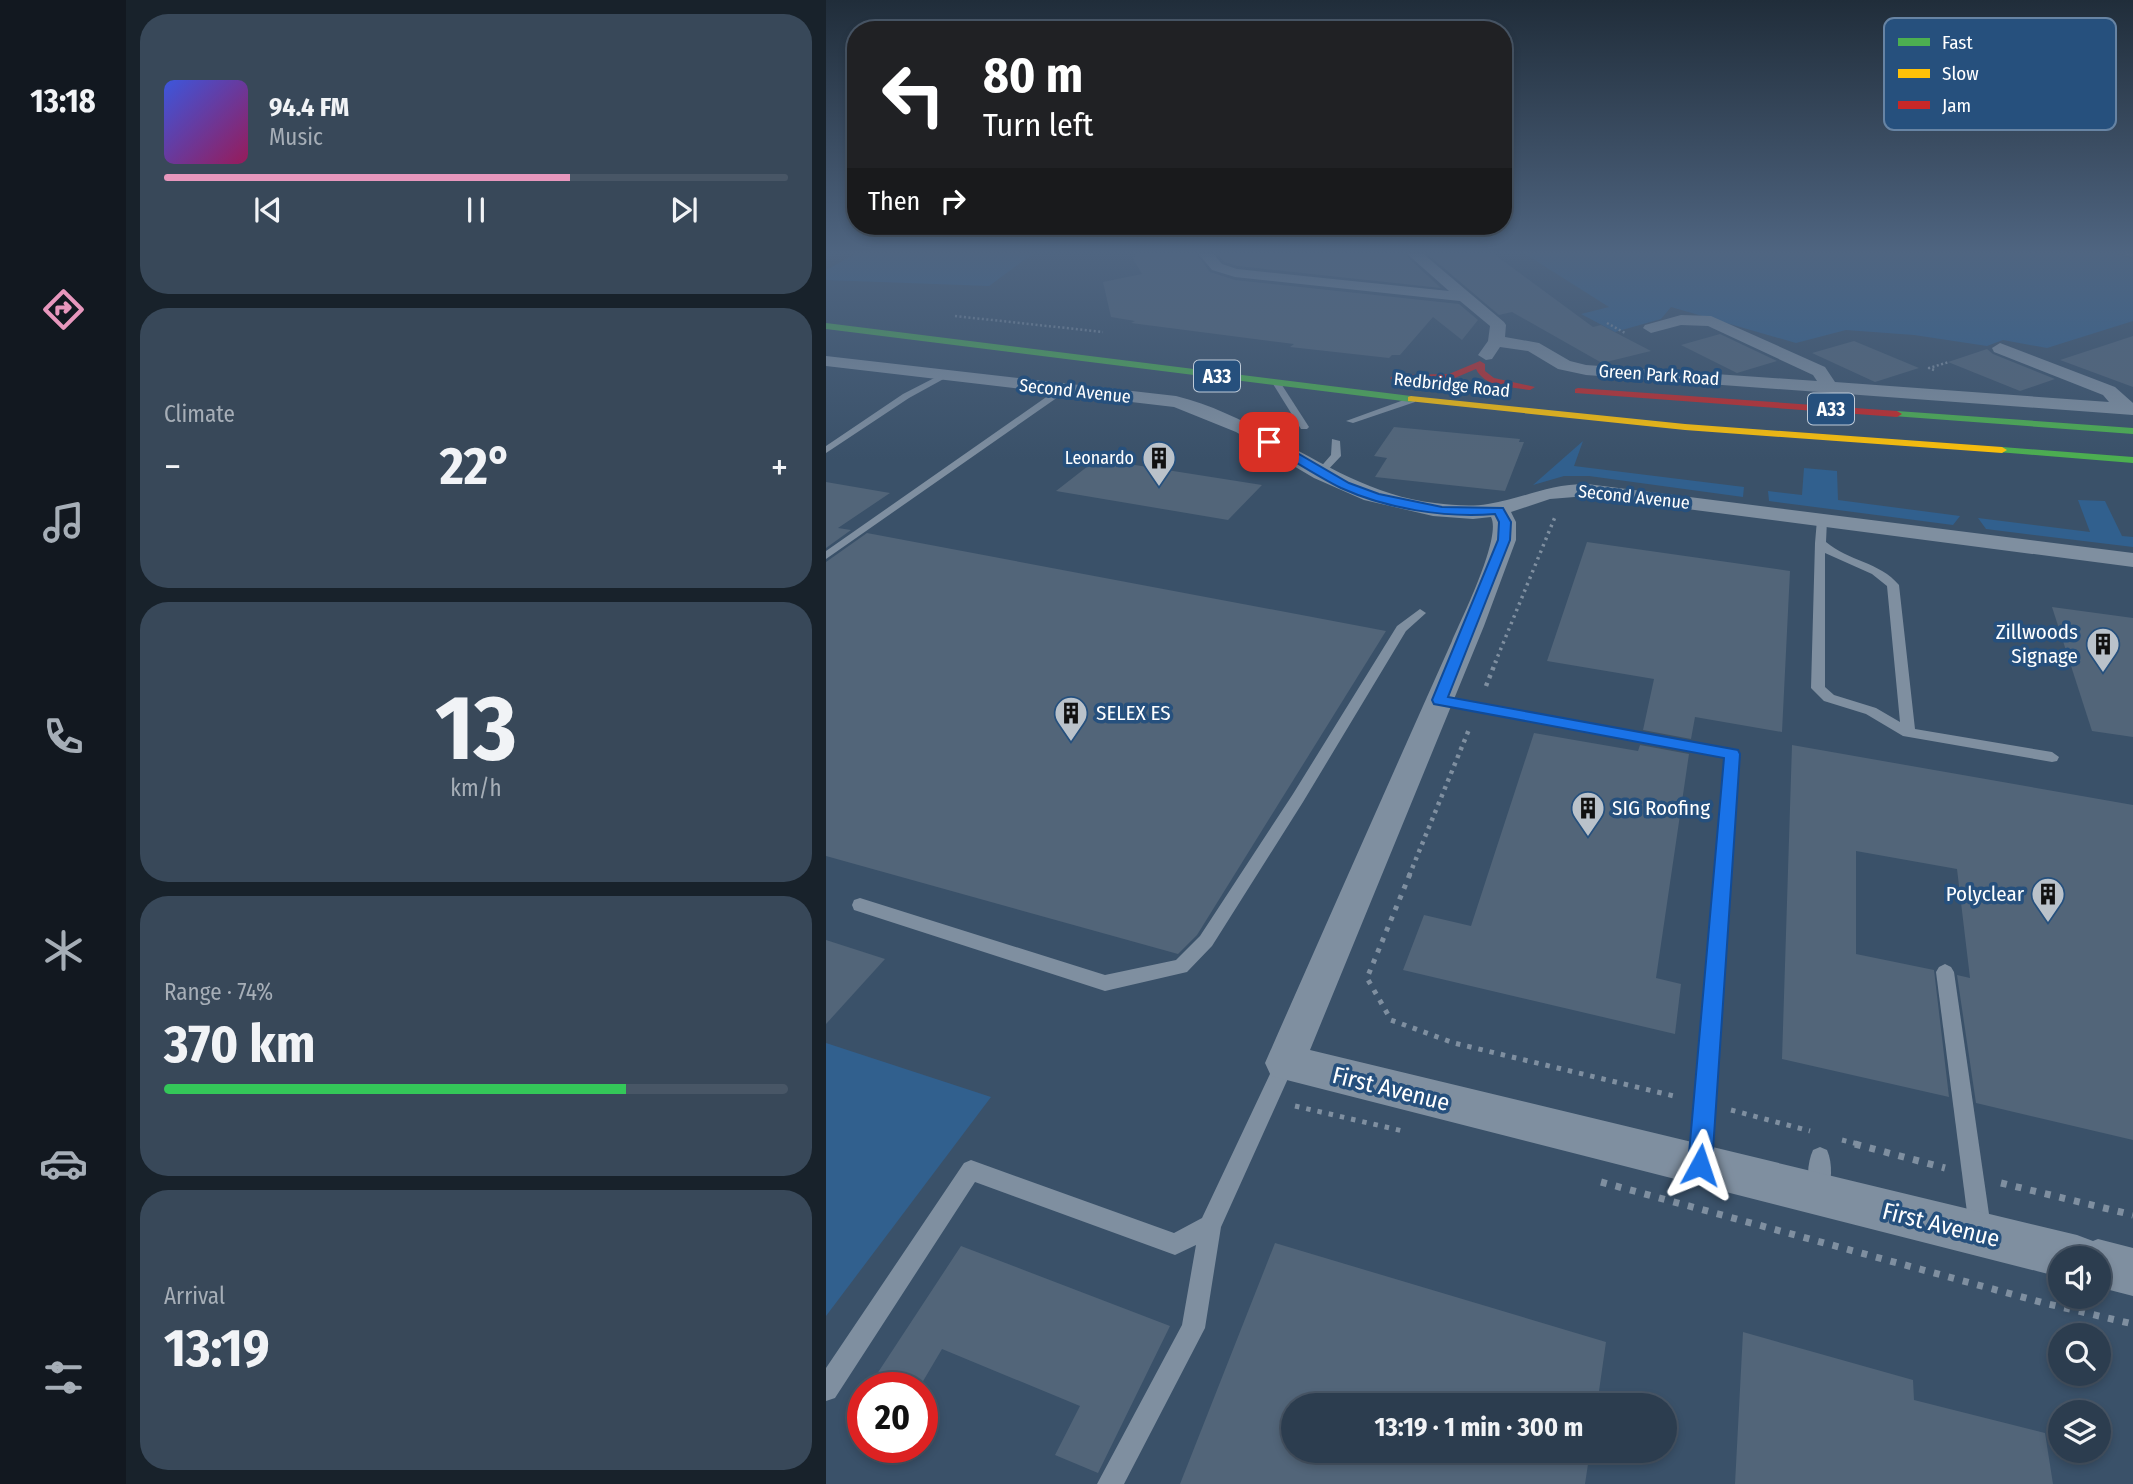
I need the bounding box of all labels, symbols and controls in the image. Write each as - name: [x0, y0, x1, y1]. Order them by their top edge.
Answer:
- legend: [1884, 18, 2116, 130]
- text: Fast: [1942, 31, 1973, 54]
- text: 80 m: [983, 46, 1083, 105]
- icon: left: [868, 49, 959, 140]
- text: Slow: [1942, 62, 1979, 85]
- text: 13:18: [30, 82, 96, 120]
- text: 94.4 FM: [269, 92, 349, 123]
- text: Jam: [1942, 94, 1971, 117]
- text: Turn left: [983, 106, 1093, 144]
- text: Music: [269, 123, 323, 151]
- icon: right: [934, 182, 972, 220]
- text: Then: [868, 186, 920, 217]
- icon: previous: [249, 191, 287, 229]
- icon: pause: [457, 191, 495, 229]
- icon: next: [665, 191, 703, 229]
- icon: directions: [39, 285, 88, 334]
- road number: A33: [1194, 360, 1240, 392]
- street label: Green Park Road: [1598, 360, 1720, 390]
- street label: Redbridge Road: [1393, 368, 1511, 402]
- street label: Second Avenue: [1018, 374, 1132, 408]
- road number: A33: [1808, 394, 1854, 424]
- text: Climate: [164, 400, 235, 428]
- pin: [1239, 412, 1299, 472]
- icon: arrive: [1250, 423, 1288, 461]
- text: 22°: [440, 435, 512, 498]
- building icon: Leonardo: [1140, 439, 1178, 488]
- text: −: [164, 444, 181, 490]
- text: +: [771, 444, 788, 490]
- place label: Leonardo: [1065, 447, 1134, 469]
- street label: Second Avenue: [1577, 480, 1691, 514]
- icon: music: [39, 498, 88, 547]
- place label: Zillwoods Signage: [1996, 619, 2078, 669]
- building icon: Zillwoods Signage: [2084, 625, 2122, 674]
- text: 13: [435, 674, 517, 783]
- building icon: SELEX ES: [1052, 694, 1090, 743]
- place label: SELEX ES: [1096, 700, 1171, 726]
- icon: phone: [39, 712, 88, 761]
- text: km/h: [450, 774, 502, 802]
- building icon: SIG Roofing: [1569, 789, 1607, 838]
- place label: SIG Roofing: [1612, 795, 1710, 821]
- building icon: Polyclear: [2029, 875, 2067, 924]
- place label: Polyclear: [1946, 881, 2025, 907]
- icon: climate: [39, 926, 88, 975]
- text: Range · 74%: [164, 978, 273, 1006]
- text: 370 km: [164, 1013, 315, 1076]
- street label: First Avenue: [1330, 1061, 1452, 1117]
- position arrow: [1663, 1128, 1737, 1202]
- icon: car: [39, 1139, 88, 1188]
- street label: First Avenue: [1880, 1197, 2002, 1253]
- map controls: [2048, 1246, 2111, 1463]
- button: sound: [2048, 1246, 2111, 1309]
- text: Arrival: [164, 1282, 225, 1310]
- text: 13:19: [164, 1317, 270, 1380]
- button: search: [2048, 1323, 2111, 1386]
- icon: filters: [39, 1353, 88, 1402]
- speed limit sign: 20: [847, 1372, 938, 1463]
- button: layers: [2048, 1400, 2111, 1463]
- text: 13:19 · 1 min · 300 m: [1375, 1412, 1583, 1443]

